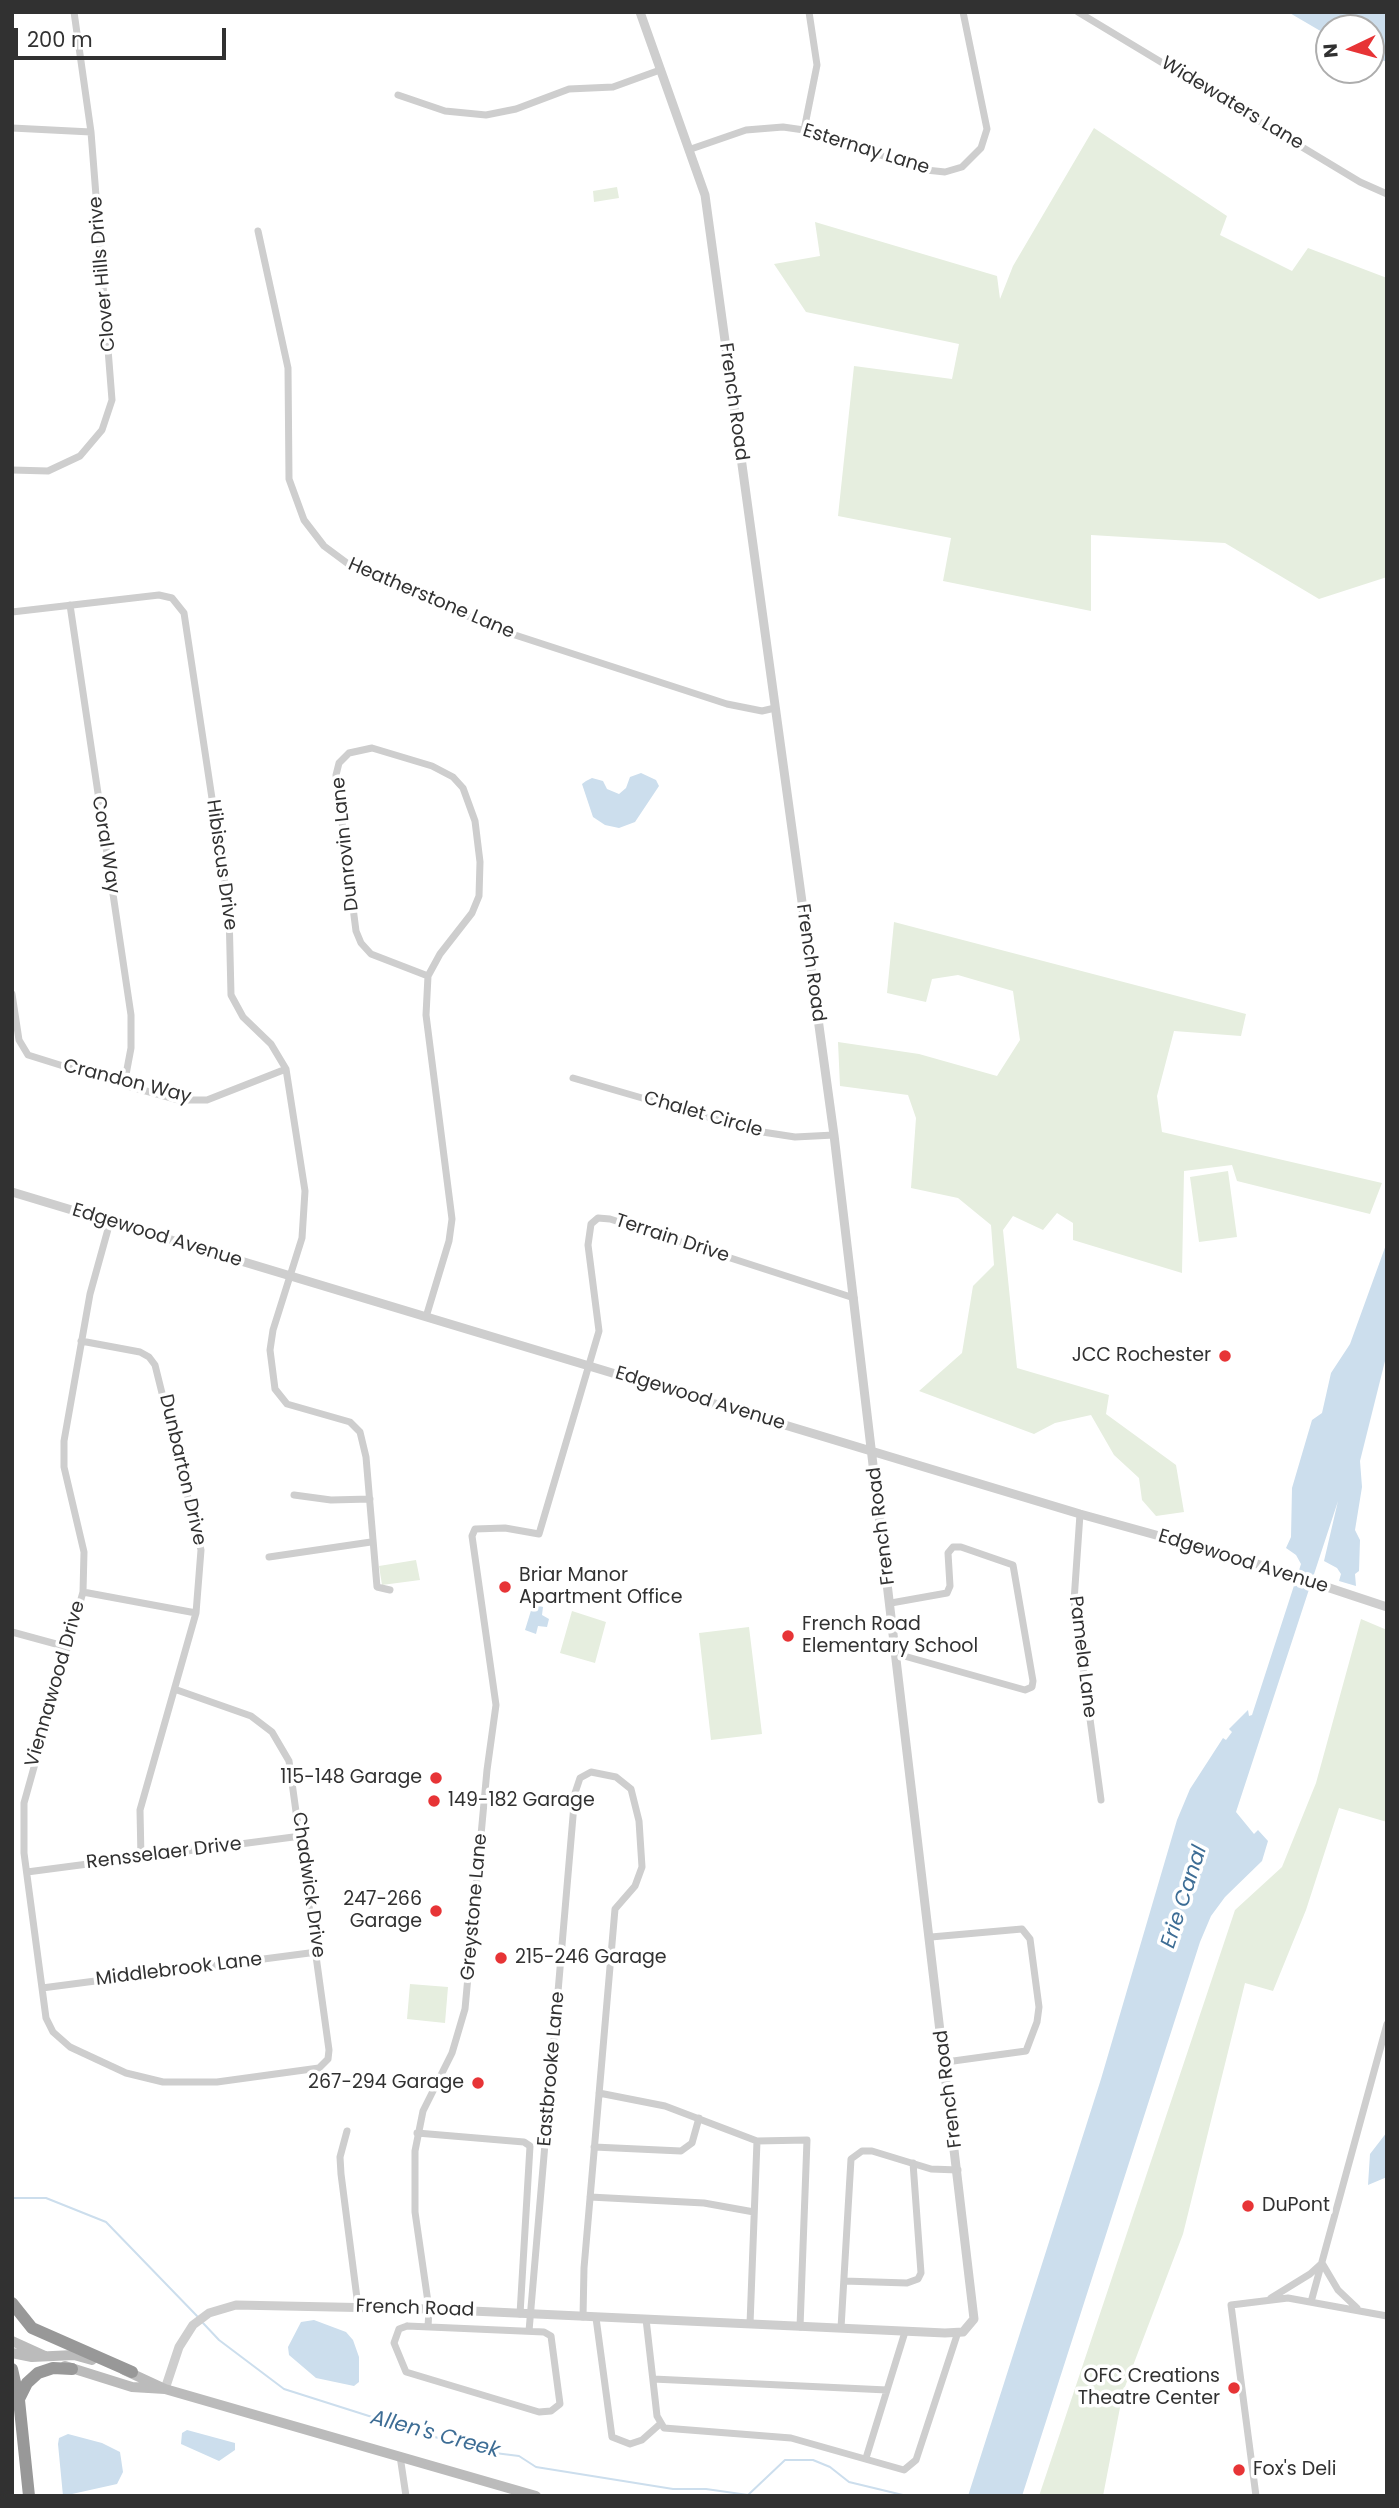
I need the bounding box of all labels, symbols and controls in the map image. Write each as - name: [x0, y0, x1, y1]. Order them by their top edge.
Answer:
- scale bar: [18, 14, 229, 58]
- north arrow: [1315, 14, 1385, 84]
- text: 200 m: [27, 25, 93, 54]
- text: N: [1317, 42, 1345, 59]
- street label: Widewaters Lane: [1157, 53, 1307, 155]
- street label: Esternay Lane: [800, 120, 932, 180]
- street label: Clover Hills Drive: [85, 195, 121, 353]
- street label: French Road: [713, 342, 753, 462]
- street label: Heatherstone Lane: [344, 554, 518, 644]
- street label: Dunrovin Lane: [328, 776, 364, 912]
- street label: Coral Way: [86, 795, 124, 895]
- street label: Hibiscus Drive: [201, 798, 241, 932]
- street label: French Road: [790, 903, 830, 1023]
- street label: Crandon Way: [61, 1055, 193, 1109]
- street label: Chalet Circle: [641, 1087, 765, 1143]
- street label: Edgewood Avenue: [69, 1199, 245, 1273]
- street label: Terrain Drive: [612, 1210, 732, 1268]
- place label: JCC Rochester: [1072, 1345, 1211, 1367]
- marker: JCC Rochester: [1217, 1348, 1233, 1364]
- street label: Edgewood Avenue: [612, 1362, 788, 1436]
- street label: Dunbarton Drive: [154, 1392, 210, 1548]
- street label: French Road: [863, 1466, 901, 1586]
- street label: Edgewood Avenue: [1155, 1525, 1331, 1599]
- place label: Briar Manor Apartment Office: [519, 1565, 682, 1609]
- marker: Briar Manor Apartment Office: [497, 1579, 513, 1595]
- street label: Pamela Lane: [1063, 1595, 1101, 1719]
- street label: Viennawood Drive: [21, 1598, 91, 1770]
- place label: French Road Elementary School: [802, 1614, 978, 1658]
- marker: French Road Elementary School: [780, 1628, 796, 1644]
- place label: 115-148 Garage: [280, 1767, 422, 1789]
- marker: 115-148 Garage: [428, 1770, 444, 1786]
- place label: 149-182 Garage: [448, 1790, 595, 1812]
- marker: 149-182 Garage: [426, 1793, 442, 1809]
- street label: Chadwick Drive: [286, 1811, 330, 1959]
- street label: Rensselaer Drive: [85, 1833, 243, 1875]
- street label: Greystone Lane: [457, 1833, 493, 1981]
- water label: Erie Canal: [1157, 1843, 1213, 1951]
- place label: 247-266 Garage: [343, 1889, 422, 1933]
- marker: 247-266 Garage: [428, 1903, 444, 1919]
- place label: 215-246 Garage: [515, 1947, 667, 1969]
- street label: Middlebrook Lane: [95, 1948, 263, 1992]
- marker: 215-246 Garage: [493, 1950, 509, 1966]
- street label: Eastbrooke Lane: [534, 1991, 570, 2147]
- street label: French Road: [930, 2029, 968, 2149]
- place label: 267-294 Garage: [308, 2072, 464, 2094]
- marker: 267-294 Garage: [470, 2075, 486, 2091]
- place label: DuPont: [1262, 2195, 1330, 2217]
- marker: DuPont: [1240, 2198, 1256, 2214]
- street label: French Road: [355, 2296, 475, 2322]
- place label: OFC Creations Theatre Center: [1078, 2366, 1220, 2410]
- marker: OFC Creations Theatre Center: [1226, 2380, 1242, 2396]
- water label: Allen's Creek: [368, 2406, 502, 2464]
- place label: Fox's Deli: [1253, 2459, 1336, 2481]
- marker: Fox's Deli: [1231, 2462, 1247, 2478]

